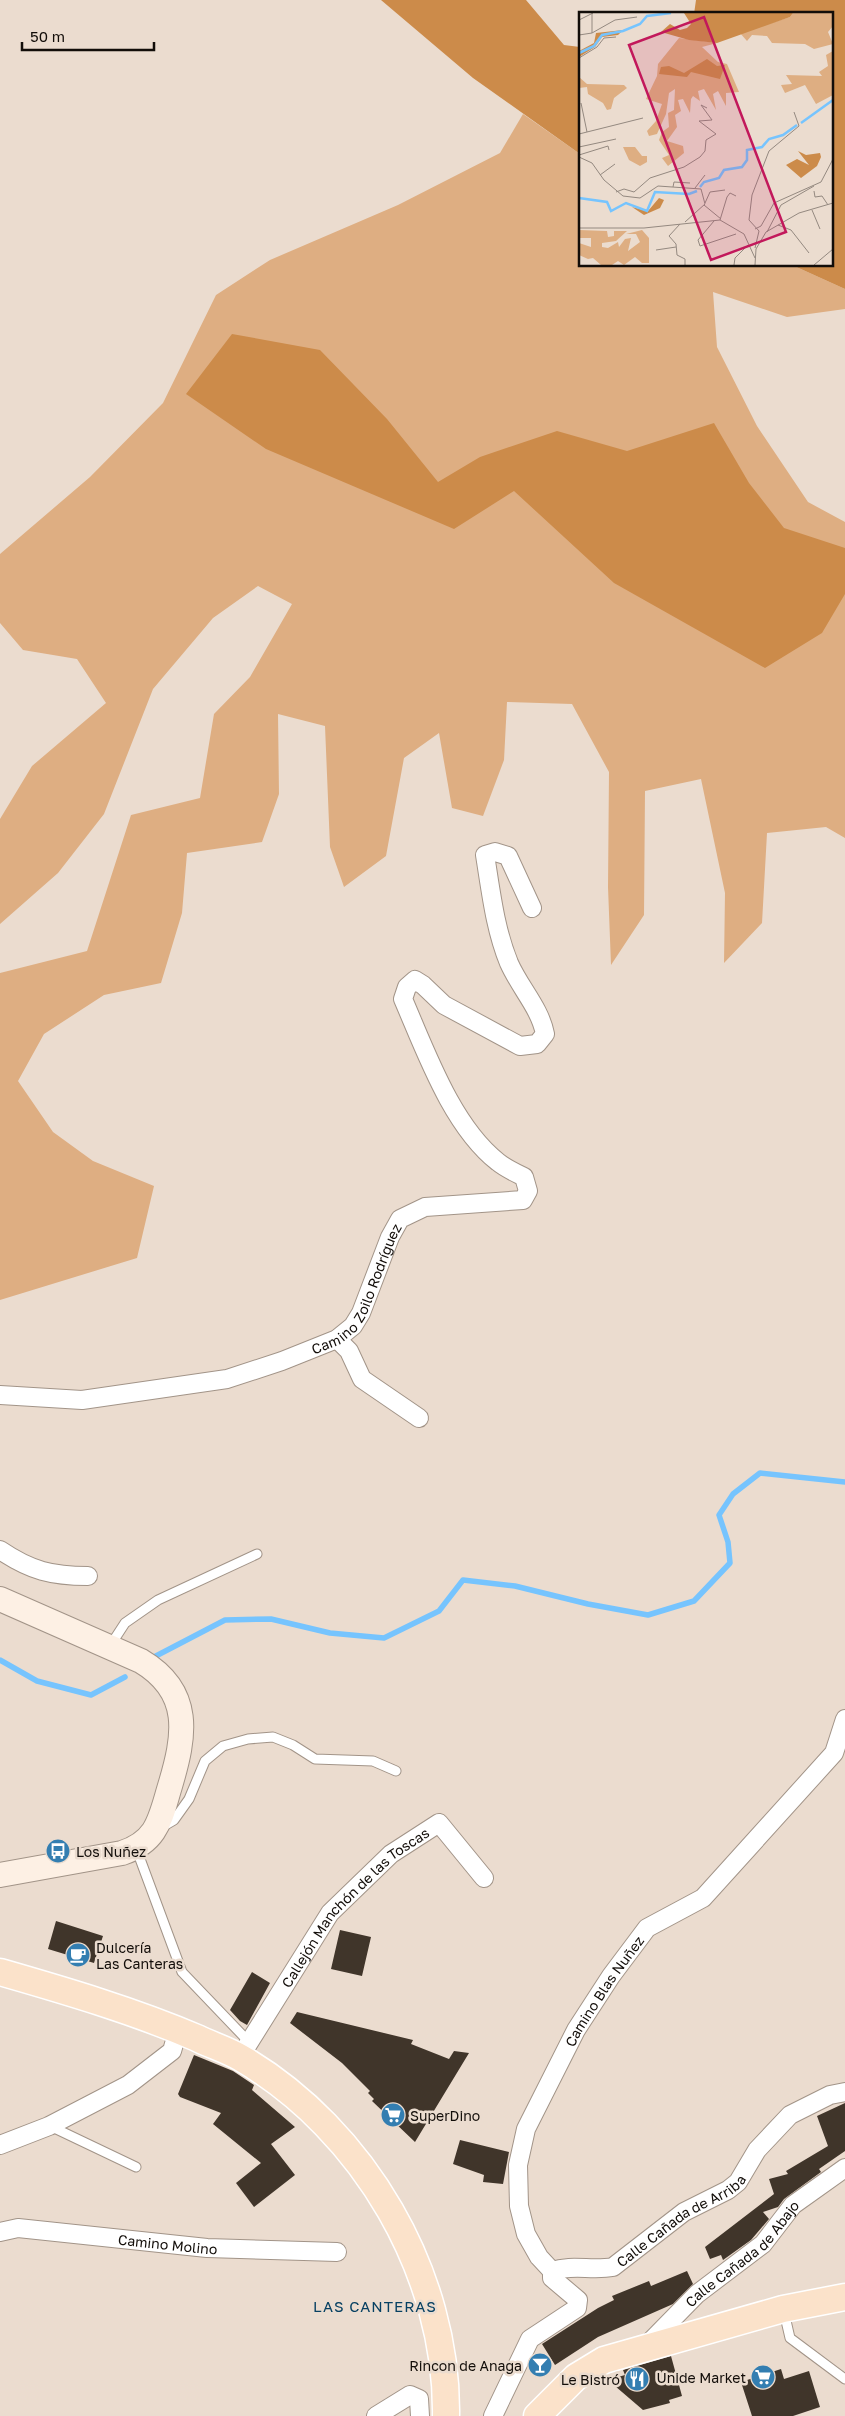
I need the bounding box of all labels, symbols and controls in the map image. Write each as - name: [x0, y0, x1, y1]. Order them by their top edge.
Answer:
- inset map: [579, 12, 832, 266]
- scale bar: [22, 20, 155, 52]
- text: 50 m: [30, 27, 65, 45]
- street label: Camino Zoilo Rodríguez: [309, 1220, 404, 1357]
- street label: Callejón Manchón de las Toscas: [277, 1823, 432, 1990]
- bus stop icon: Los Nuñez: [45, 1838, 71, 1864]
- place label: Los Nuñez: [76, 1843, 146, 1860]
- street label: Camino Blas Nuñez: [561, 1932, 647, 2049]
- place label: Dulcería Las Canteras: [96, 1939, 183, 1972]
- cafe icon: Dulcería Las Canteras: [65, 1942, 91, 1968]
- supermarket icon: SuperDino: [380, 2102, 406, 2128]
- place label: SuperDino: [410, 2107, 480, 2124]
- street label: Calle Cañada de Arriba: [613, 2171, 749, 2270]
- street label: Calle Cañada de Abajo: [681, 2196, 801, 2310]
- street label: Camino Molino: [117, 2230, 218, 2257]
- district label: LAS CANTERAS: [313, 2297, 437, 2315]
- bar icon: Rincon de Anaga: [527, 2352, 553, 2378]
- place label: Rincon de Anaga: [409, 2357, 522, 2374]
- supermarket icon: Unide Market: [750, 2364, 776, 2390]
- restaurant icon: Le Bistró: [624, 2366, 650, 2392]
- place label: Unide Market: [656, 2369, 746, 2386]
- place label: Le Bistró: [561, 2371, 620, 2388]

